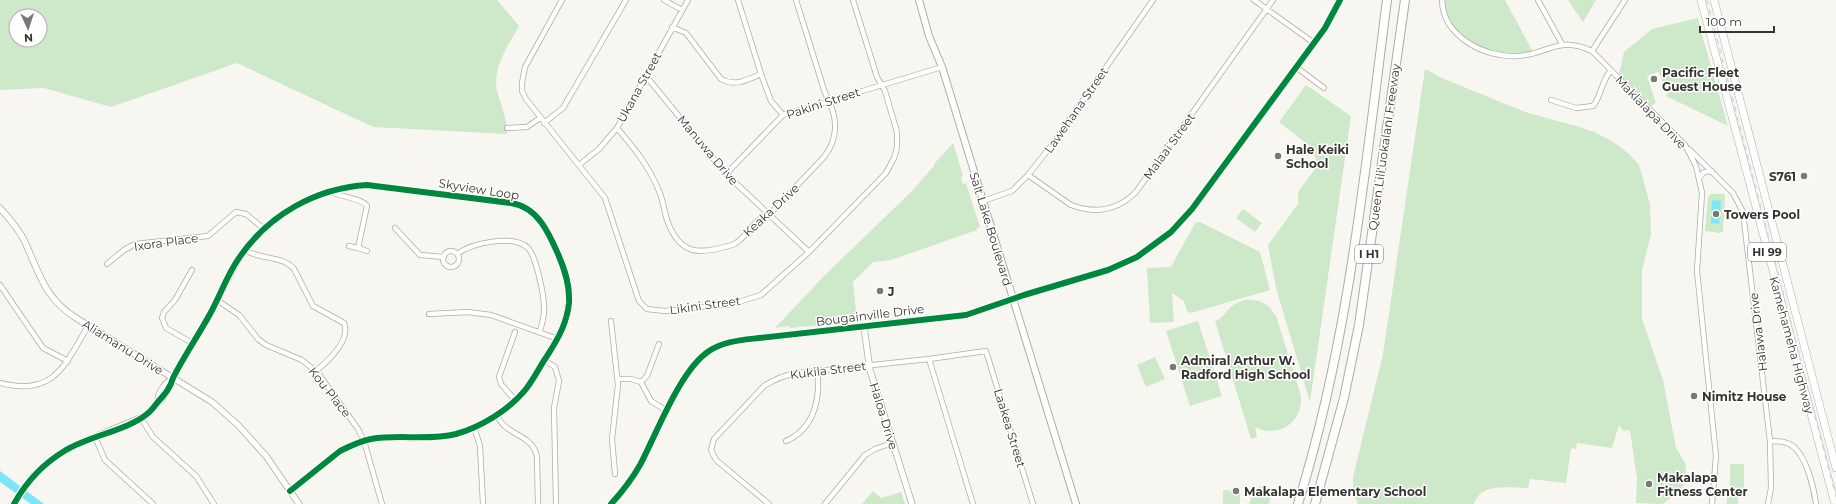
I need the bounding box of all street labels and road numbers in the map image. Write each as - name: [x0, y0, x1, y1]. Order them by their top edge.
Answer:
- street label: Ukana Street: [613, 49, 665, 125]
- street label: Queen Liliʻuokalani Freeway: [1365, 62, 1403, 231]
- street label: Lawehana Street: [1041, 64, 1111, 156]
- street label: Maklalapa Drive: [1612, 72, 1690, 152]
- street label: Pakini Street: [784, 84, 862, 122]
- street label: Malaai Street: [1140, 110, 1198, 182]
- street label: Manuwa Drive: [674, 112, 742, 188]
- street label: Salt Lake Boulevard: [967, 170, 1015, 288]
- street label: Skyview Loop: [438, 175, 520, 203]
- street label: Keaka Drive: [740, 180, 802, 240]
- street label: Ixora Place: [133, 230, 199, 254]
- road number: HI 99: [1748, 243, 1786, 261]
- road number: I H1: [1355, 245, 1383, 263]
- street label: Kamehameha Highway: [1766, 275, 1818, 416]
- street label: Halawa Drive: [1746, 292, 1770, 372]
- street label: Likini Street: [669, 293, 742, 317]
- street label: Bougainville Drive: [815, 301, 925, 329]
- street label: Aliamanu Drive: [80, 316, 166, 378]
- street label: Kukila Street: [789, 358, 867, 382]
- street label: Kou Place: [306, 364, 354, 420]
- street label: Haloa Drive: [867, 381, 901, 451]
- street label: Laakea Street: [991, 387, 1029, 469]

